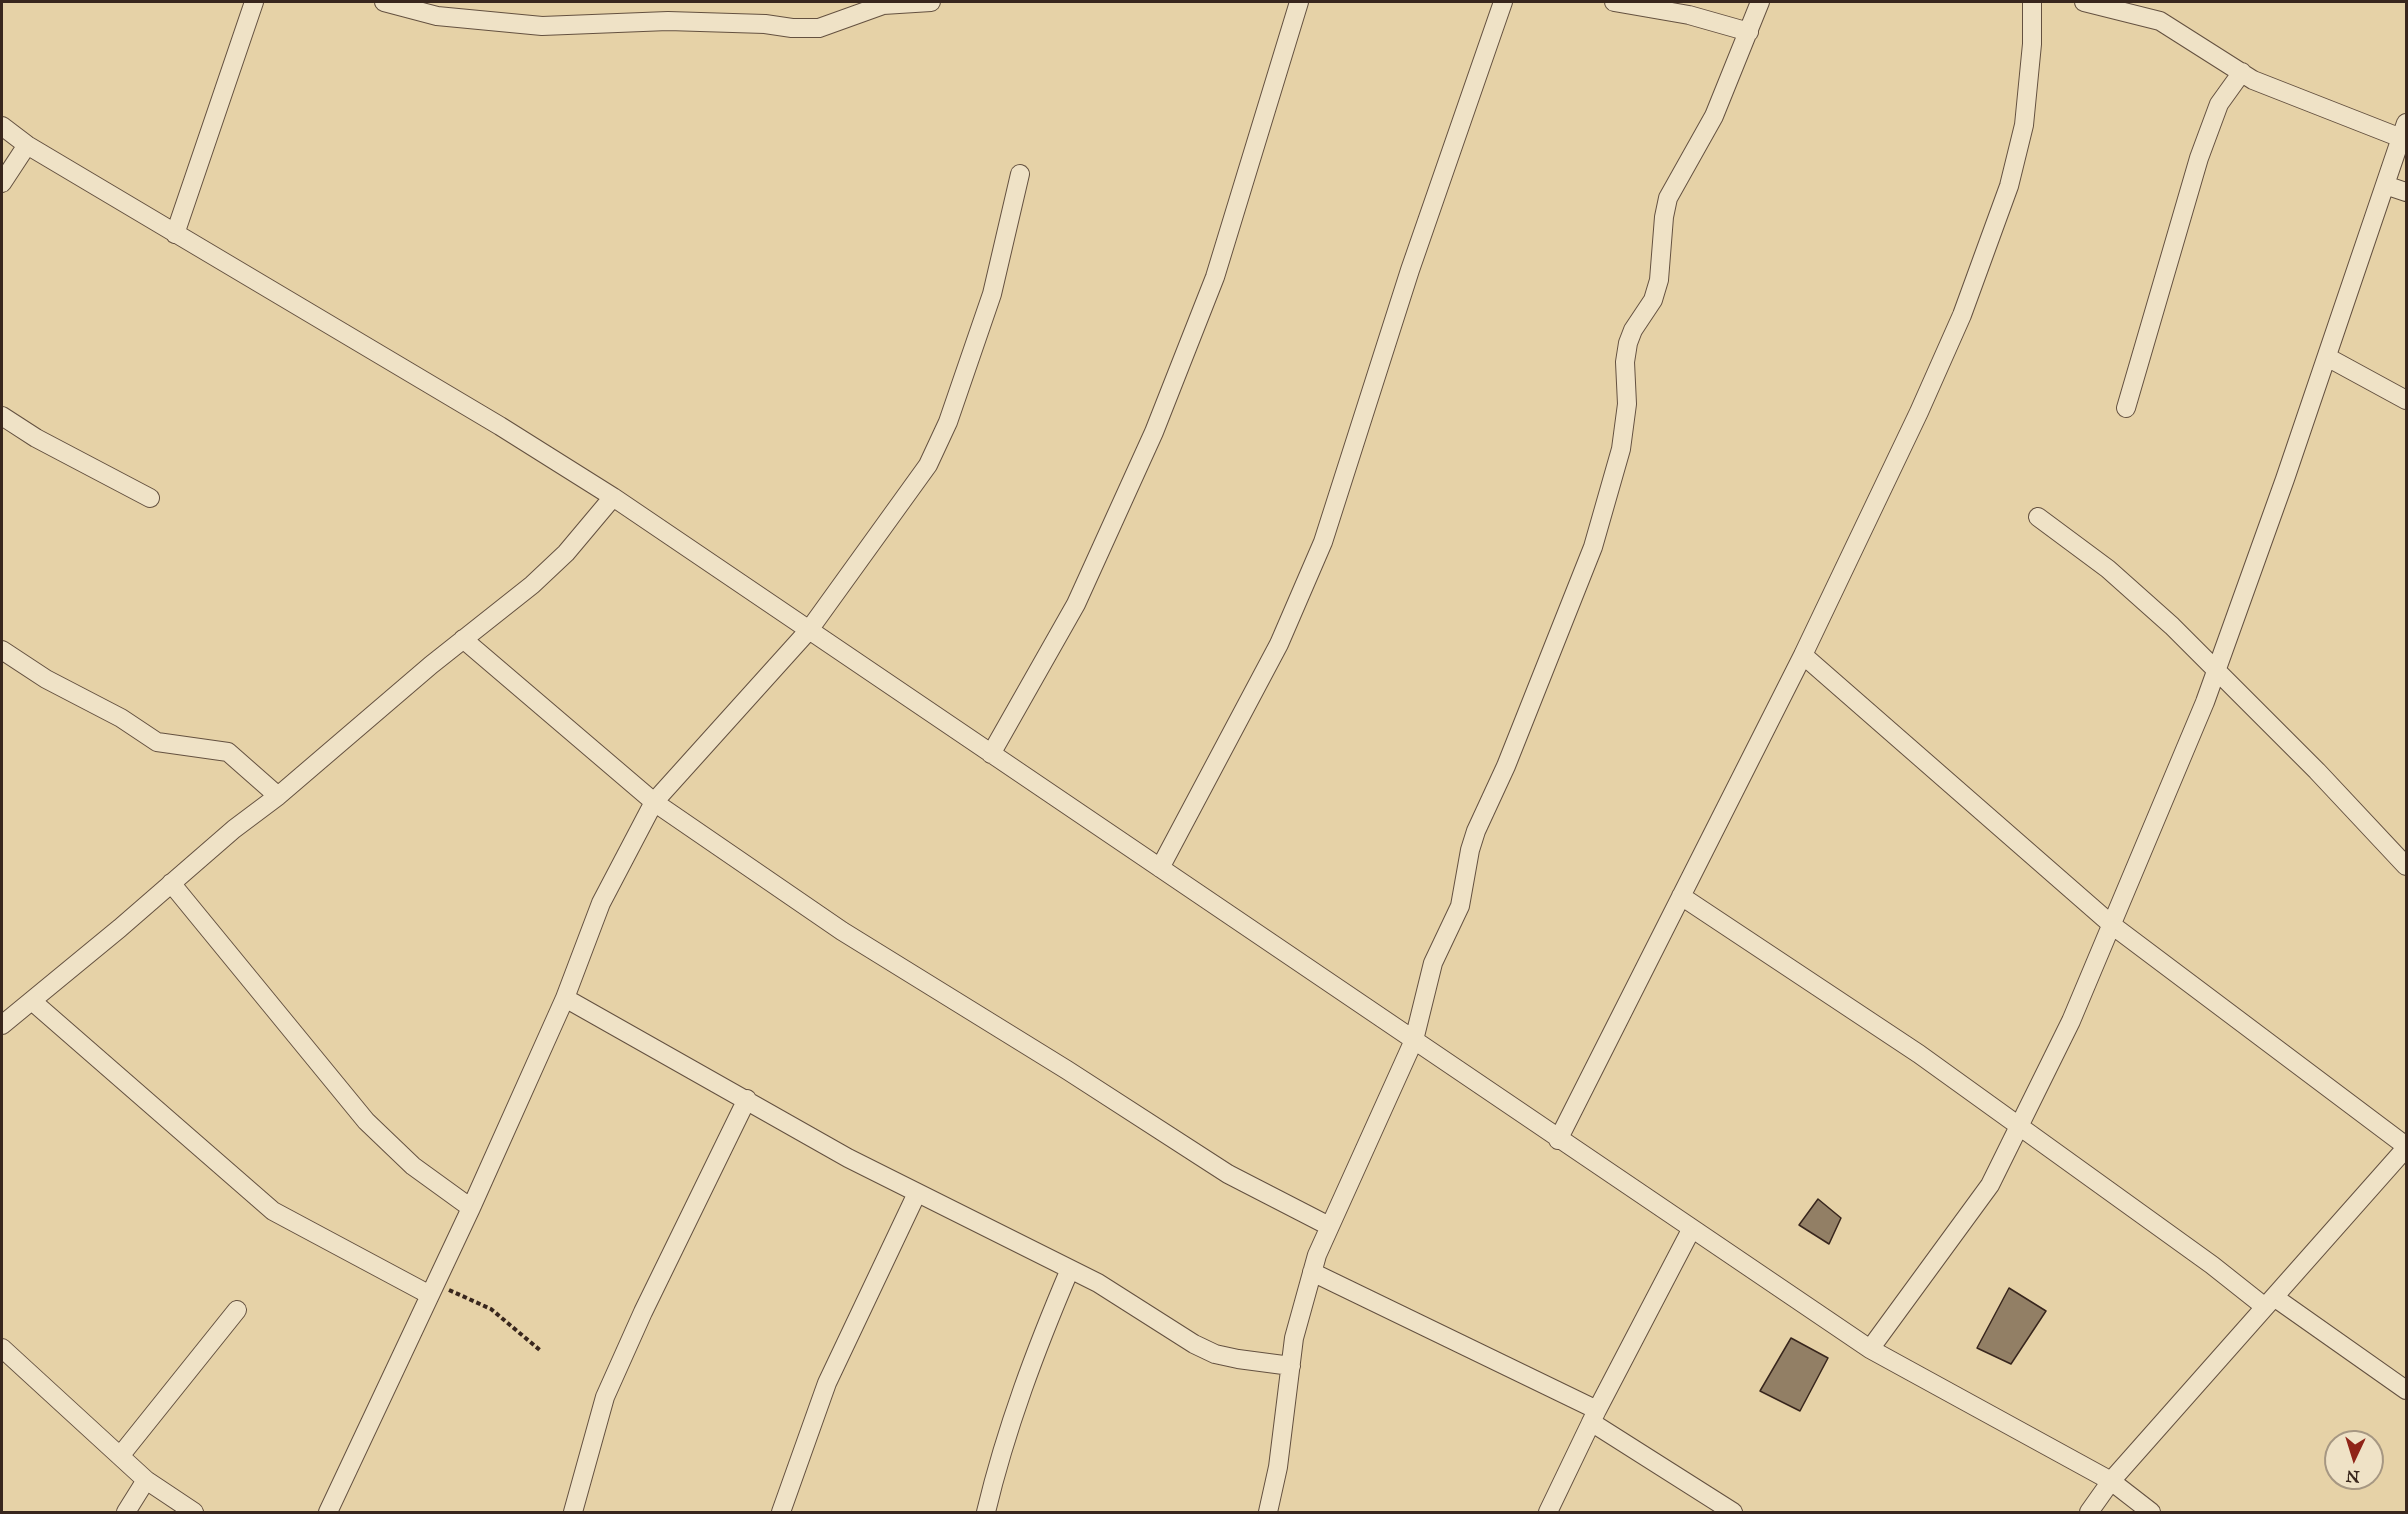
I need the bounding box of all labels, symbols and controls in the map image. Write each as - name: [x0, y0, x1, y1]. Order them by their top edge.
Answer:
- north arrow: [2324, 1430, 2384, 1490]
- text: N: [2345, 1467, 2360, 1486]

